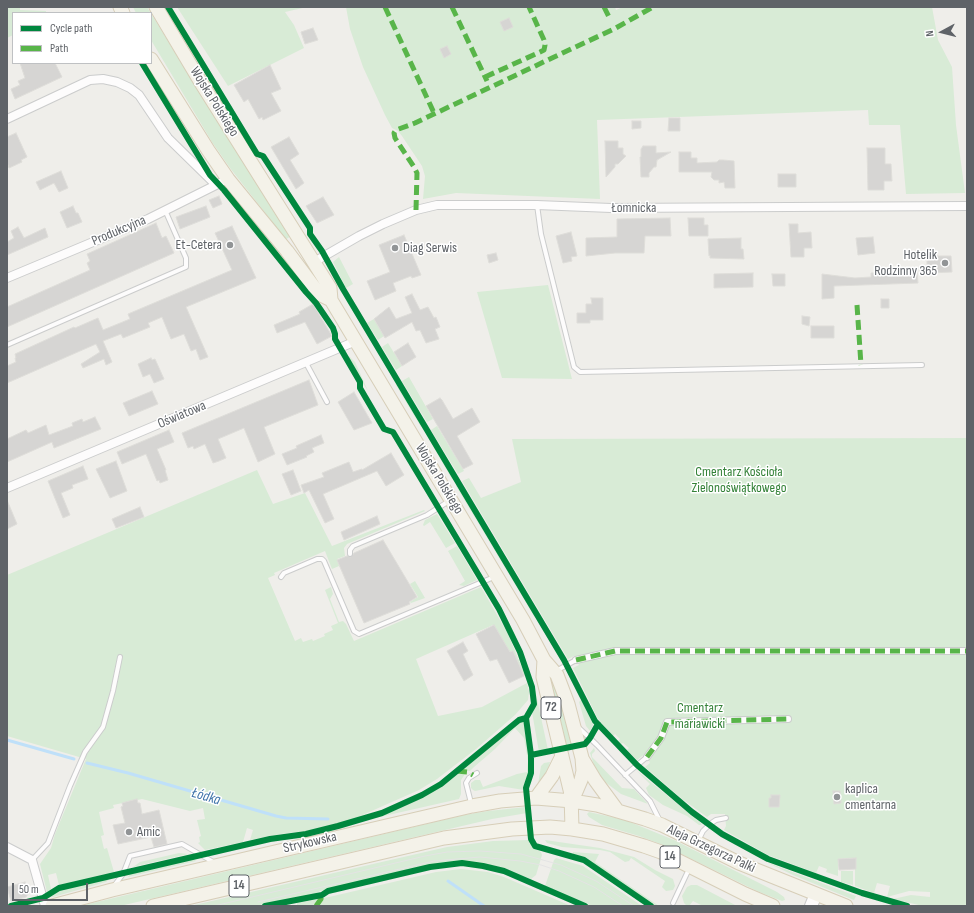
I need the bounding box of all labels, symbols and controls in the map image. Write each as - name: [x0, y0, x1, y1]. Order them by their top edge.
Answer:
- legend: [12, 12, 152, 64]
- north arrow: [922, 12, 962, 52]
- text: Cycle path: [50, 21, 92, 36]
- text: N: [923, 30, 936, 37]
- text: Path: [50, 41, 68, 56]
- street label: Wojska Polskiego: [186, 64, 242, 140]
- street label: Łomnicka: [612, 200, 656, 216]
- street label: Produkcyjna: [89, 212, 149, 250]
- place label: Et-Cetera: [176, 237, 222, 253]
- marker: Et-Cetera: [225, 240, 235, 250]
- place label: Diag Serwis: [403, 240, 457, 256]
- marker: Diag Serwis: [390, 243, 400, 253]
- place label: Hotelik Rodzinny 365: [874, 247, 937, 280]
- marker: Hotelik Rodzinny 365: [940, 258, 950, 268]
- street label: Oświatowa: [155, 397, 209, 433]
- street label: Wojska Polskiego: [411, 441, 467, 517]
- park label: Cmentarz Kościoła Zielonoświątkowego: [691, 464, 787, 496]
- road number: 72: [541, 697, 561, 719]
- park label: Cmentarz mariawicki: [675, 700, 725, 732]
- place label: kaplica cmentarna: [845, 781, 896, 814]
- water label: Łódka: [190, 784, 222, 810]
- marker: kaplica cmentarna: [832, 792, 842, 802]
- street label: Aleja Grzegorza Palki: [664, 821, 758, 877]
- place label: Amic: [137, 824, 160, 840]
- marker: Amic: [124, 827, 134, 837]
- street label: Strykowska: [282, 829, 338, 857]
- road number: 14: [660, 846, 680, 868]
- scale bar: [14, 875, 90, 901]
- road number: 14: [229, 875, 249, 897]
- text: 50 m: [19, 882, 39, 897]

